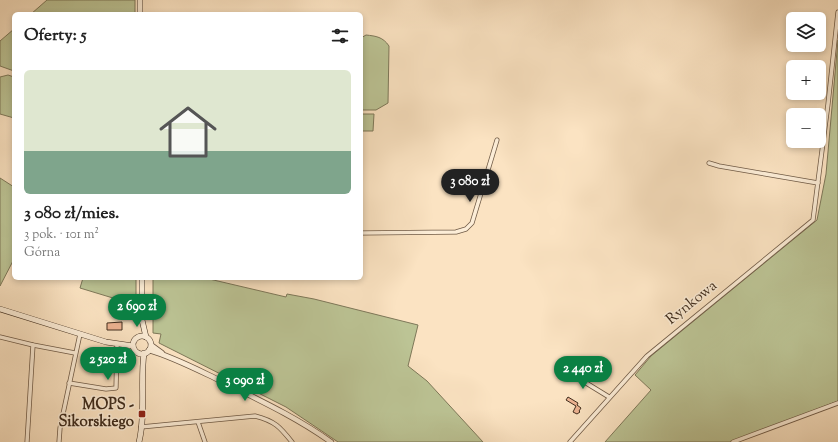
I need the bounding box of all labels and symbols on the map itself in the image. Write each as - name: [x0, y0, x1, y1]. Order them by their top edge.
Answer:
- pin: 3 080 zł: [429, 169, 511, 203]
- street label: Rynkowa: [662, 276, 722, 330]
- pin: 2 690 zł: [96, 294, 178, 328]
- pin: 2 520 zł: [67, 347, 149, 381]
- pin: 2 440 zł: [542, 356, 624, 390]
- pin: 3 090 zł: [204, 368, 286, 402]
- place label: MOPS - Sikorskiego: [58, 395, 134, 433]
- marker: MOPS - Sikorskiego: [137, 409, 147, 419]

